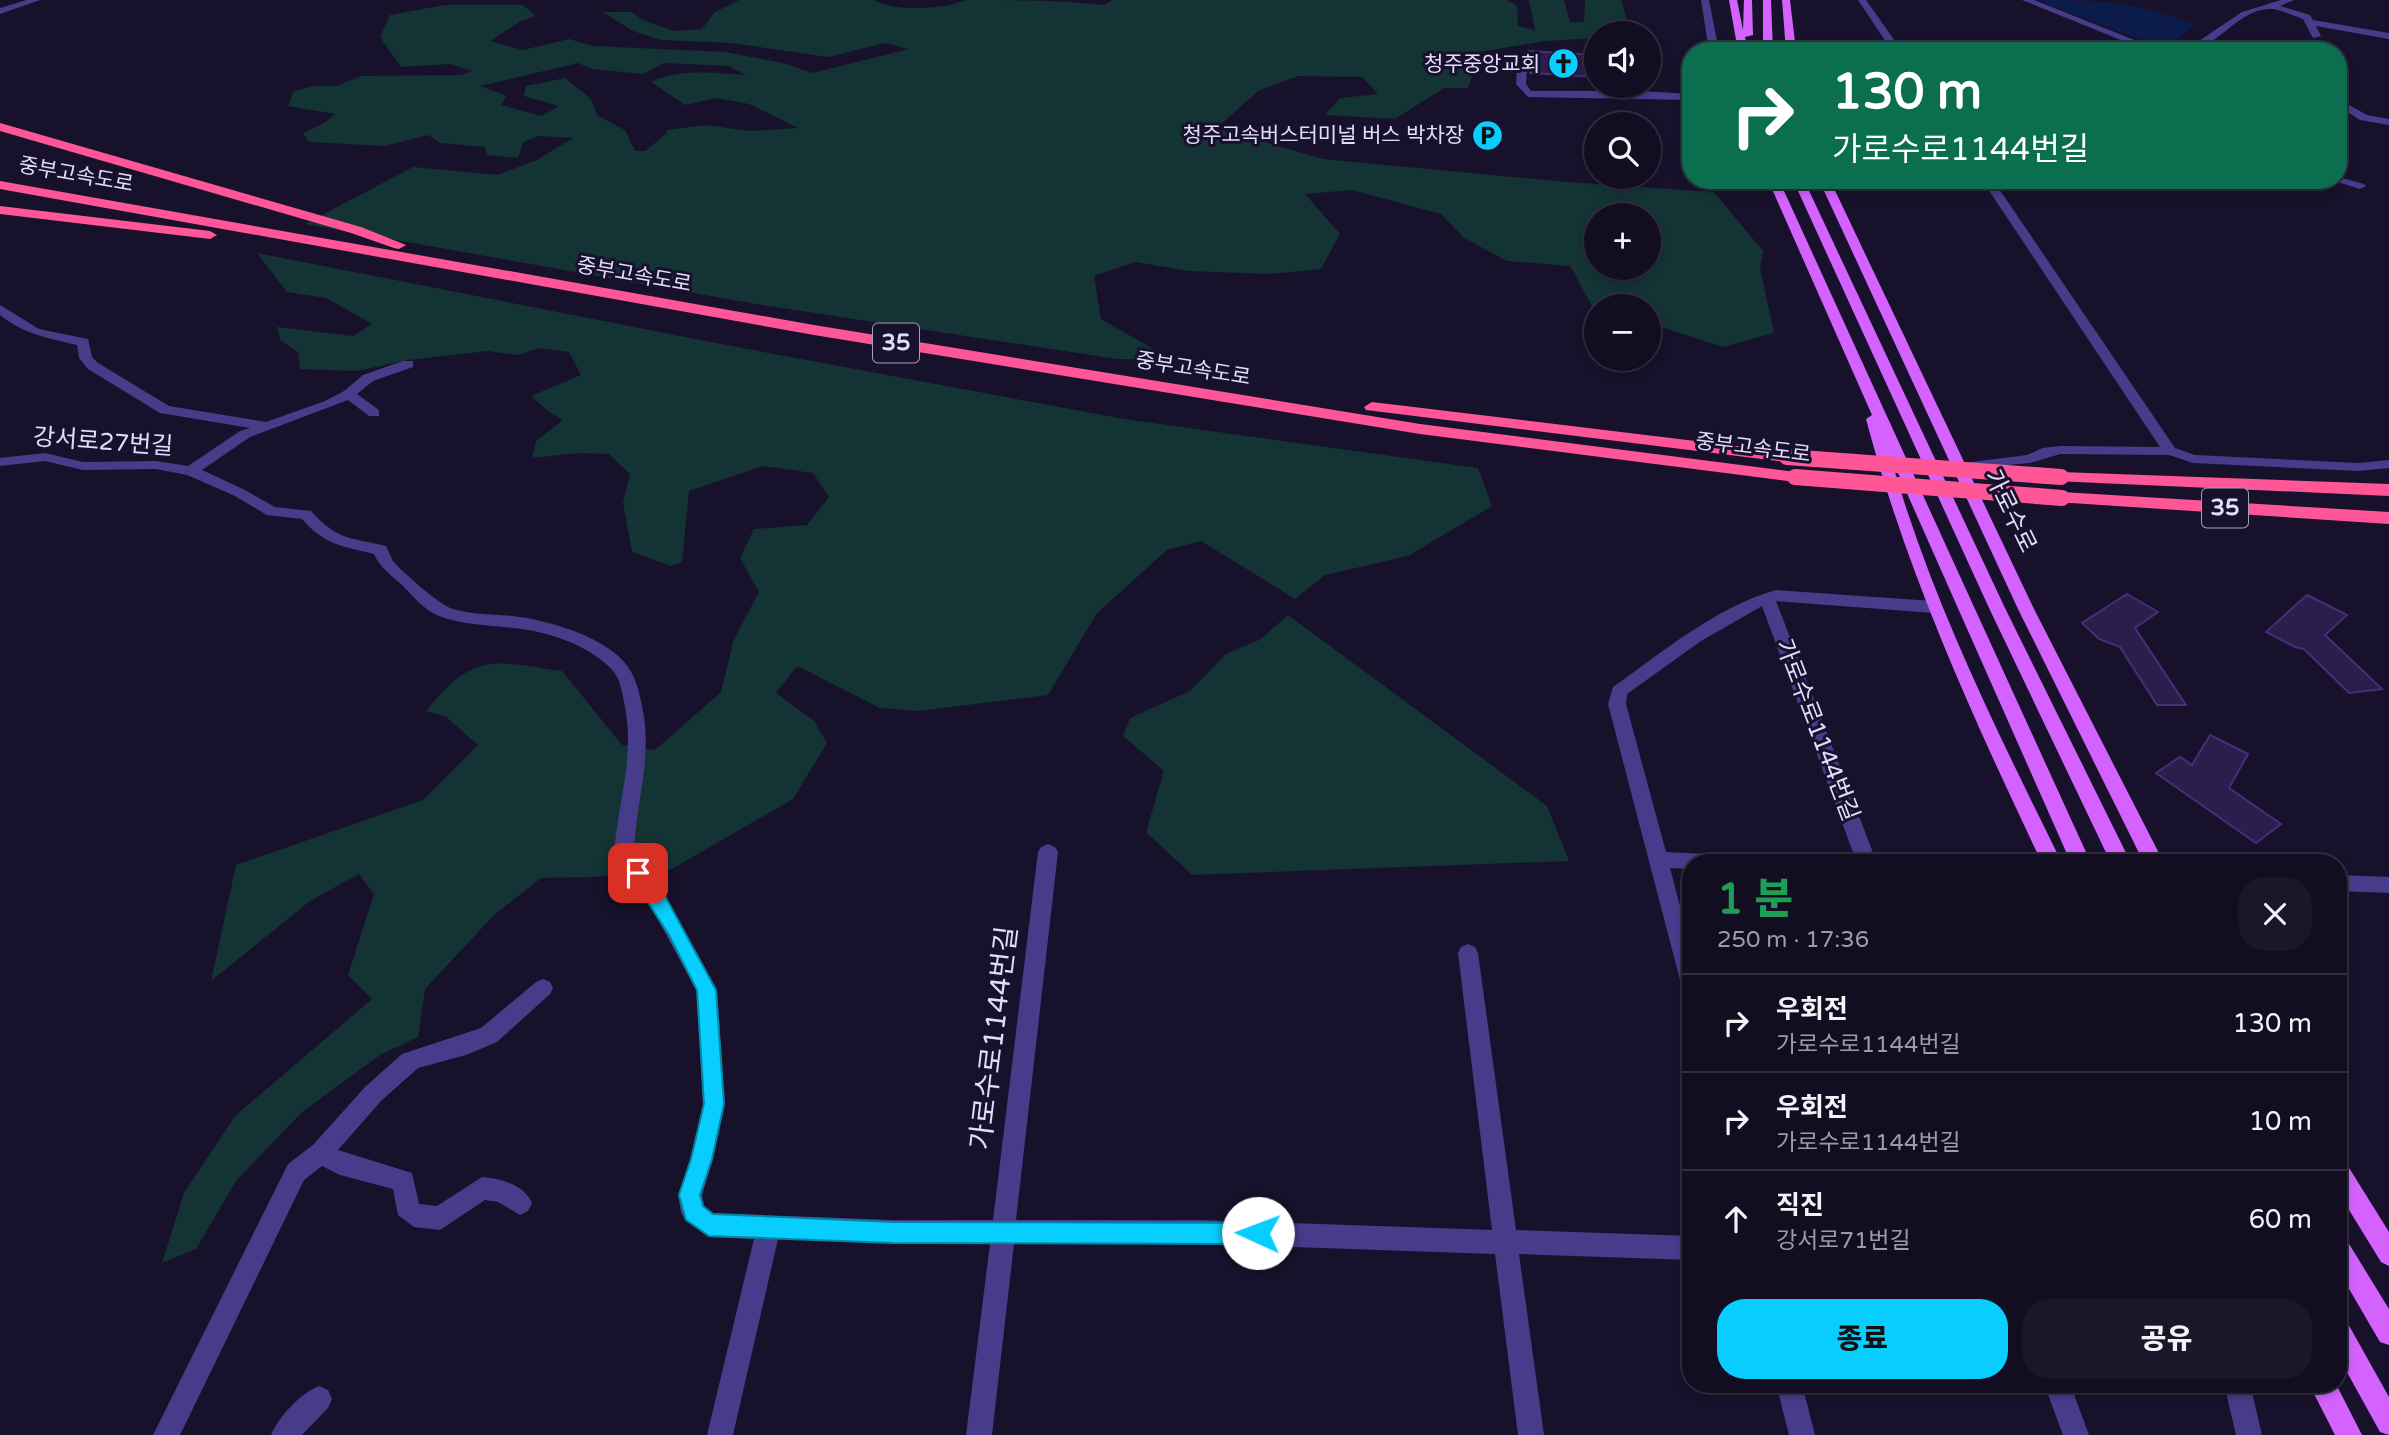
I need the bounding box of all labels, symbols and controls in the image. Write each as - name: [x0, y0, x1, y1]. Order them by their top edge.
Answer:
- map controls: [1584, 21, 1661, 371]
- button: sound: [1584, 21, 1661, 98]
- church icon: 청주중앙교회: [1546, 47, 1580, 81]
- place label: 청주중앙교회: [1424, 52, 1540, 77]
- text: 130 m: [1832, 63, 1982, 122]
- icon: right: [1717, 70, 1808, 161]
- button: search: [1584, 112, 1661, 189]
- parking icon: 청주고속버스터미널 버스 박차장: [1470, 118, 1504, 152]
- place label: 청주고속버스터미널 버스 박차장: [1183, 123, 1464, 148]
- text: 가로수로1144번길: [1832, 131, 2089, 169]
- street label: 중부고속도로: [17, 153, 135, 197]
- button: +: [1584, 203, 1661, 280]
- street label: 중부고속도로: [575, 253, 693, 297]
- button: −: [1584, 294, 1661, 371]
- road number: 35: [873, 324, 919, 362]
- street label: 중부고속도로: [1134, 348, 1252, 390]
- street label: 강서로27번길: [32, 423, 174, 461]
- street label: 중부고속도로: [1694, 429, 1812, 467]
- street label: 가로수로: [1978, 465, 2042, 557]
- road number: 35: [2202, 488, 2248, 528]
- street label: 가로수로1144번길: [1769, 635, 1865, 825]
- pin: [608, 843, 668, 903]
- icon: arrive: [619, 854, 657, 892]
- text: 1 분: [1717, 874, 1793, 925]
- button: close: [2238, 877, 2312, 951]
- street label: 가로수로1144번길: [963, 924, 1025, 1152]
- text: 250 m · 17:36: [1717, 926, 1869, 954]
- text: 우회전: [1776, 994, 1848, 1025]
- icon: right: [1717, 1004, 1755, 1042]
- text: 130 m: [2232, 1008, 2312, 1039]
- text: 가로수로1144번길: [1776, 1031, 1961, 1059]
- text: 우회전: [1776, 1092, 1848, 1123]
- icon: right: [1717, 1102, 1755, 1140]
- text: 10 m: [2249, 1106, 2312, 1137]
- text: 가로수로1144번길: [1776, 1129, 1961, 1157]
- text: 직진: [1776, 1190, 1824, 1221]
- position arrow: [1221, 1196, 1295, 1270]
- icon: ahead: [1717, 1200, 1755, 1238]
- text: 60 m: [2249, 1204, 2312, 1235]
- text: 강서로71번길: [1776, 1227, 1911, 1255]
- button: 종료: [1717, 1299, 2008, 1379]
- button: 공유: [2022, 1299, 2312, 1379]

